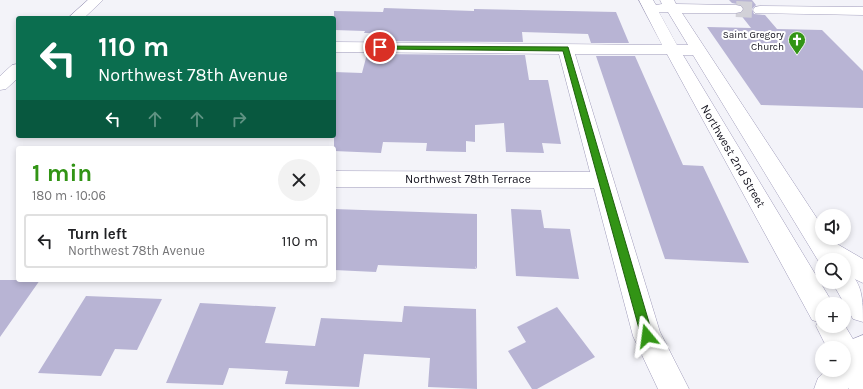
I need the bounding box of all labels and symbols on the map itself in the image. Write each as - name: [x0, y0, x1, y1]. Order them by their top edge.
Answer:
- place label: Saint Gregory Church: [723, 29, 784, 53]
- pin: [363, 30, 397, 64]
- church icon: Saint Gregory Church: [787, 30, 807, 55]
- street label: Northwest 2nd Street: [698, 102, 768, 210]
- street label: Northwest 78th Terrace: [405, 172, 531, 186]
- position arrow: [626, 315, 668, 357]

